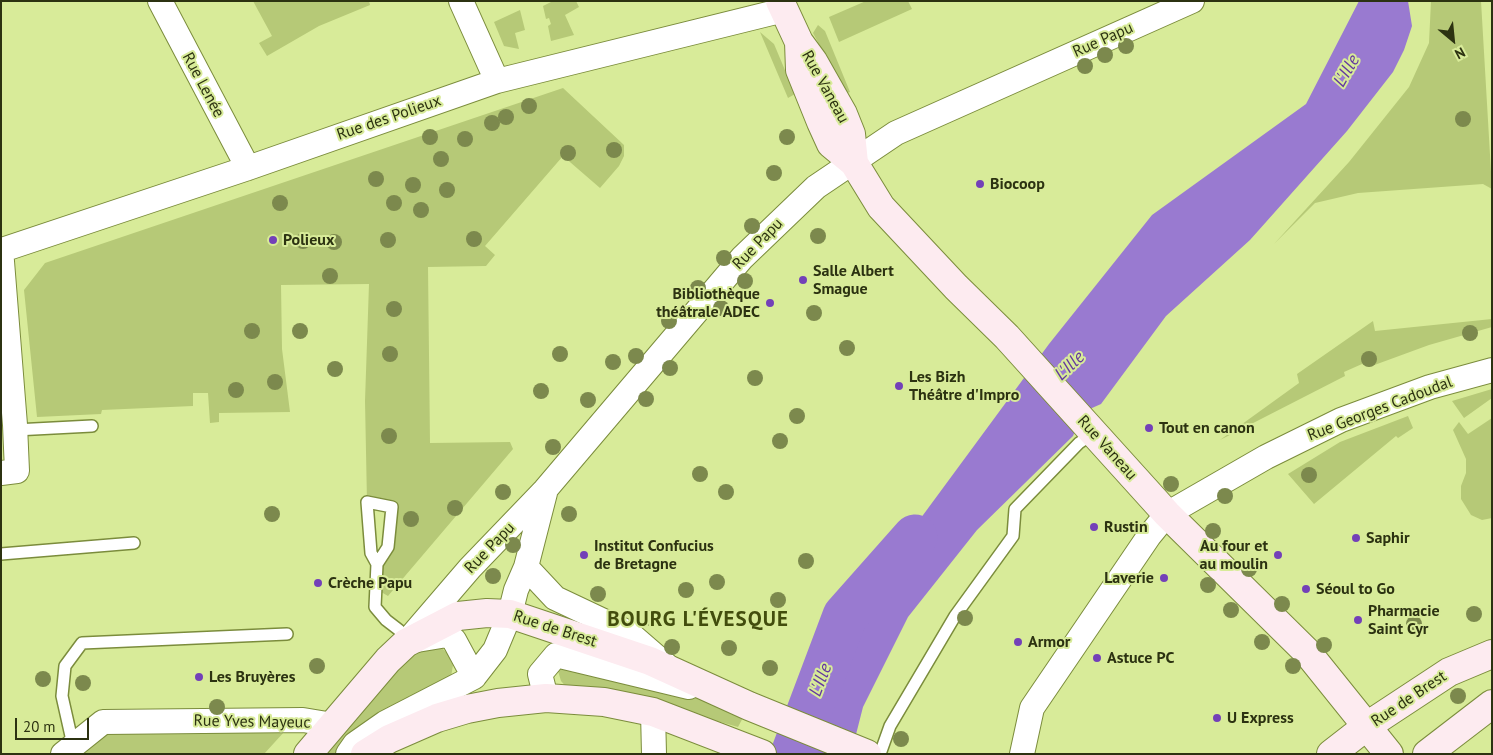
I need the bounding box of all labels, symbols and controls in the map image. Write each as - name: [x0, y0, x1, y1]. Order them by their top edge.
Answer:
- north arrow: [1428, 15, 1478, 65]
- street label: Rue Papu: [1070, 18, 1136, 62]
- text: N: [1452, 43, 1468, 63]
- street label: Rue Vaneau: [797, 47, 853, 127]
- street label: Rue Lenée: [178, 49, 228, 121]
- water label: L'Ille: [1329, 51, 1365, 91]
- street label: Rue des Polieux: [334, 91, 444, 145]
- place label: Biocoop: [990, 174, 1045, 194]
- marker: Biocoop: [974, 178, 986, 190]
- street label: Rue Papu: [729, 214, 787, 274]
- place label: Polieux: [283, 230, 334, 250]
- marker: Polieux: [267, 234, 279, 246]
- place label: Salle Albert Smague: [813, 261, 894, 299]
- marker: Salle Albert Smague: [797, 274, 809, 286]
- place label: Bibliothèque théâtrale ADEC: [656, 284, 760, 322]
- marker: Bibliothèque théâtrale ADEC: [764, 297, 776, 309]
- water label: L'Ille: [1050, 347, 1090, 385]
- place label: Les Bizh Théâtre d'Impro: [909, 367, 1019, 405]
- street label: Rue Georges Cadoudal: [1305, 372, 1455, 446]
- marker: Les Bizh Théâtre d'Impro: [893, 380, 905, 392]
- street label: Rue Vaneau: [1073, 412, 1141, 484]
- place label: Tout en canon: [1159, 418, 1255, 438]
- marker: Tout en canon: [1143, 422, 1155, 434]
- place label: Rustin: [1104, 517, 1148, 537]
- street label: Rue Papu: [461, 518, 519, 578]
- marker: Rustin: [1088, 521, 1100, 533]
- place label: Saphir: [1366, 528, 1410, 548]
- marker: Saphir: [1350, 532, 1362, 544]
- place label: Institut Confucius de Bretagne: [594, 536, 714, 574]
- place label: Au four et au moulin: [1200, 536, 1268, 574]
- marker: Institut Confucius de Bretagne: [578, 549, 590, 561]
- marker: Au four et au moulin: [1272, 549, 1284, 561]
- place label: Laverie: [1104, 568, 1154, 588]
- marker: Laverie: [1158, 572, 1170, 584]
- place label: Crèche Papu: [328, 573, 412, 593]
- marker: Crèche Papu: [312, 577, 324, 589]
- place label: Séoul to Go: [1316, 579, 1395, 599]
- marker: Séoul to Go: [1300, 583, 1312, 595]
- place label: Pharmacie Saint Cyr: [1368, 601, 1440, 639]
- street label: Rue de Brest: [511, 607, 599, 651]
- district label: BOURG L'ÉVESQUE: [605, 607, 791, 633]
- marker: Pharmacie Saint Cyr: [1352, 614, 1364, 626]
- place label: Armor: [1028, 632, 1070, 652]
- marker: Armor: [1012, 636, 1024, 648]
- place label: Astuce PC: [1107, 648, 1174, 668]
- marker: Astuce PC: [1091, 652, 1103, 664]
- water label: L'Ille: [805, 661, 837, 699]
- place label: Les Bruyères: [209, 667, 295, 687]
- street label: Rue de Brest: [1368, 667, 1450, 731]
- marker: Les Bruyères: [193, 671, 205, 683]
- scale bar: [18, 708, 91, 740]
- place label: U Express: [1227, 708, 1294, 728]
- street label: Rue Yves Mayeuc: [193, 711, 311, 733]
- marker: U Express: [1211, 712, 1223, 724]
- text: 20 m: [23, 717, 56, 736]

